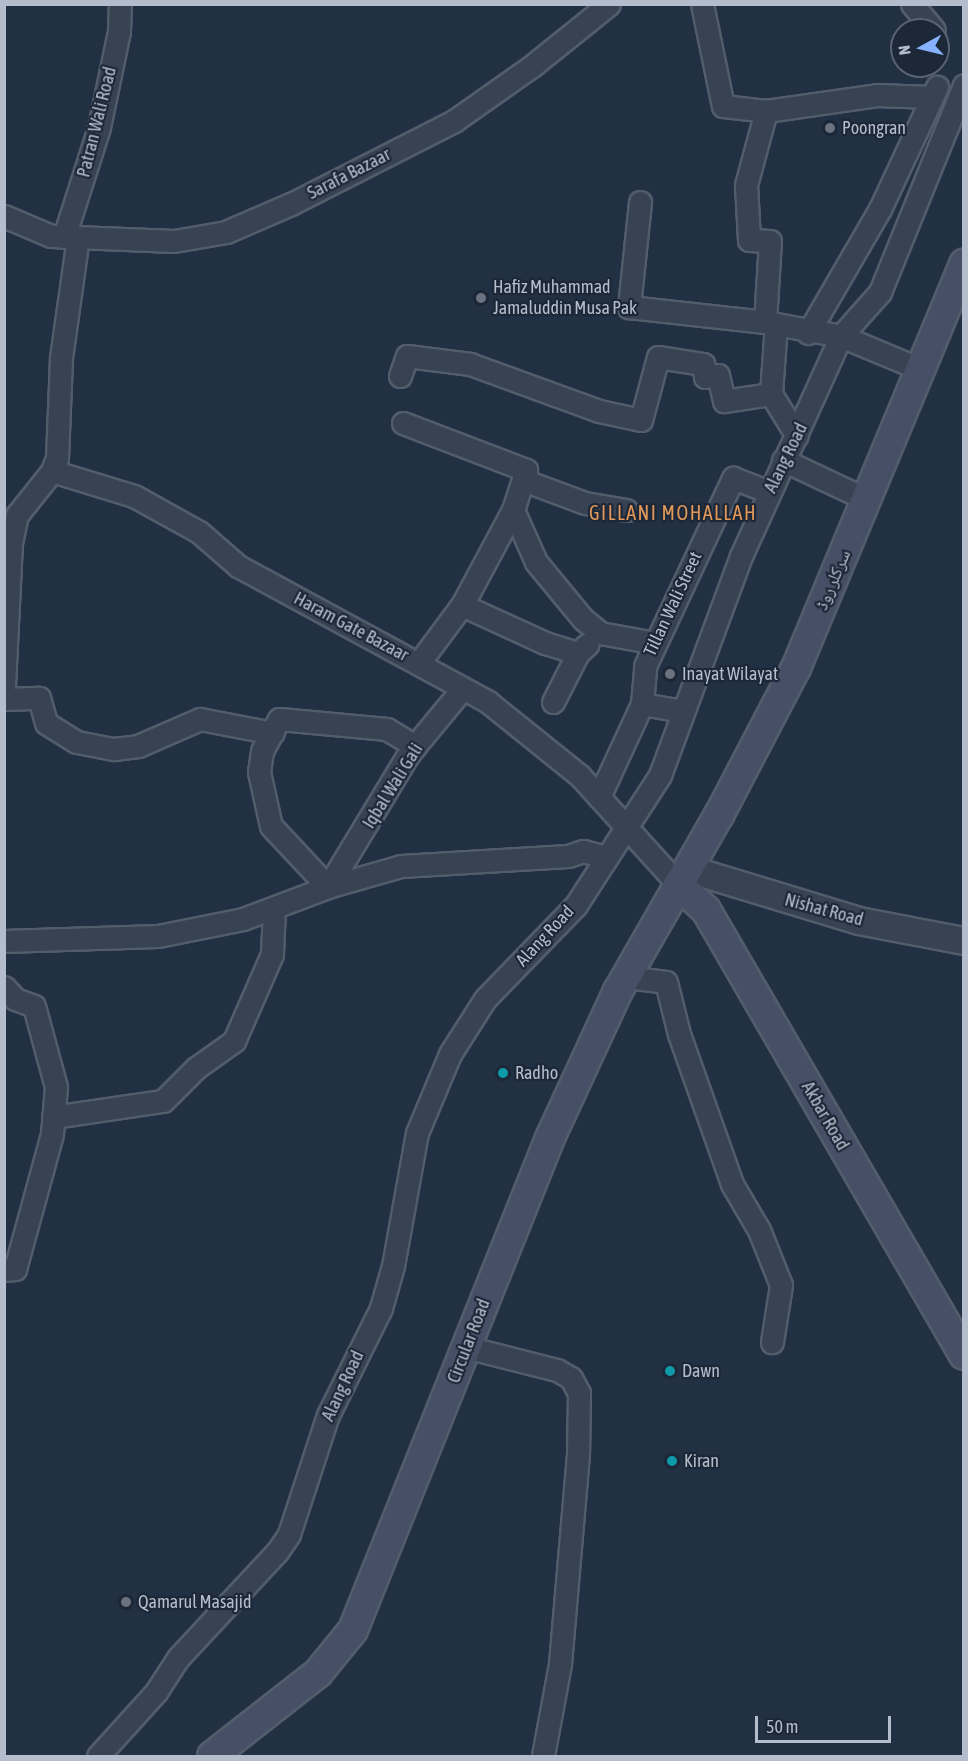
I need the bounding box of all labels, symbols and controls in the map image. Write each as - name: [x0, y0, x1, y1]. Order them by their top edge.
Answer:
- north arrow: [890, 18, 950, 78]
- text: N: [895, 44, 914, 56]
- street label: Patran Wali Road: [73, 64, 121, 180]
- place label: Poongran: [842, 117, 906, 139]
- marker: Poongran: [823, 121, 837, 135]
- street label: Sarafa Bazaar: [304, 144, 394, 204]
- place label: Hafiz Muhammad Jamaluddin Musa Pak: [493, 277, 637, 320]
- marker: Hafiz Muhammad Jamaluddin Musa Pak: [474, 291, 488, 305]
- street label: Alang Road: [760, 419, 812, 497]
- district label: GILLANI MOHALLAH: [589, 500, 757, 524]
- street label: سرکلر روڈ: [811, 547, 855, 613]
- street label: Tillan Wali Street: [639, 548, 707, 660]
- street label: Haram Gate Bazaar: [290, 588, 412, 666]
- place label: Inayat Wilayat: [682, 663, 778, 685]
- marker: Inayat Wilayat: [663, 667, 677, 681]
- street label: Iqbal Wali Gali: [358, 739, 428, 833]
- street label: Nishat Road: [782, 889, 866, 931]
- street label: Alang Road: [511, 901, 579, 971]
- place label: Radho: [515, 1062, 558, 1084]
- marker: Radho: [496, 1066, 510, 1080]
- street label: Akbar Road: [797, 1078, 853, 1154]
- street label: Circular Road: [443, 1296, 495, 1386]
- street label: Alang Road: [317, 1347, 369, 1425]
- place label: Dawn: [682, 1360, 720, 1382]
- marker: Dawn: [663, 1364, 677, 1378]
- place label: Kiran: [684, 1450, 719, 1472]
- marker: Kiran: [665, 1454, 679, 1468]
- place label: Qamarul Masajid: [138, 1591, 251, 1613]
- marker: Qamarul Masajid: [119, 1595, 133, 1609]
- scale bar: [758, 1704, 894, 1742]
- text: 50 m: [766, 1716, 798, 1737]

